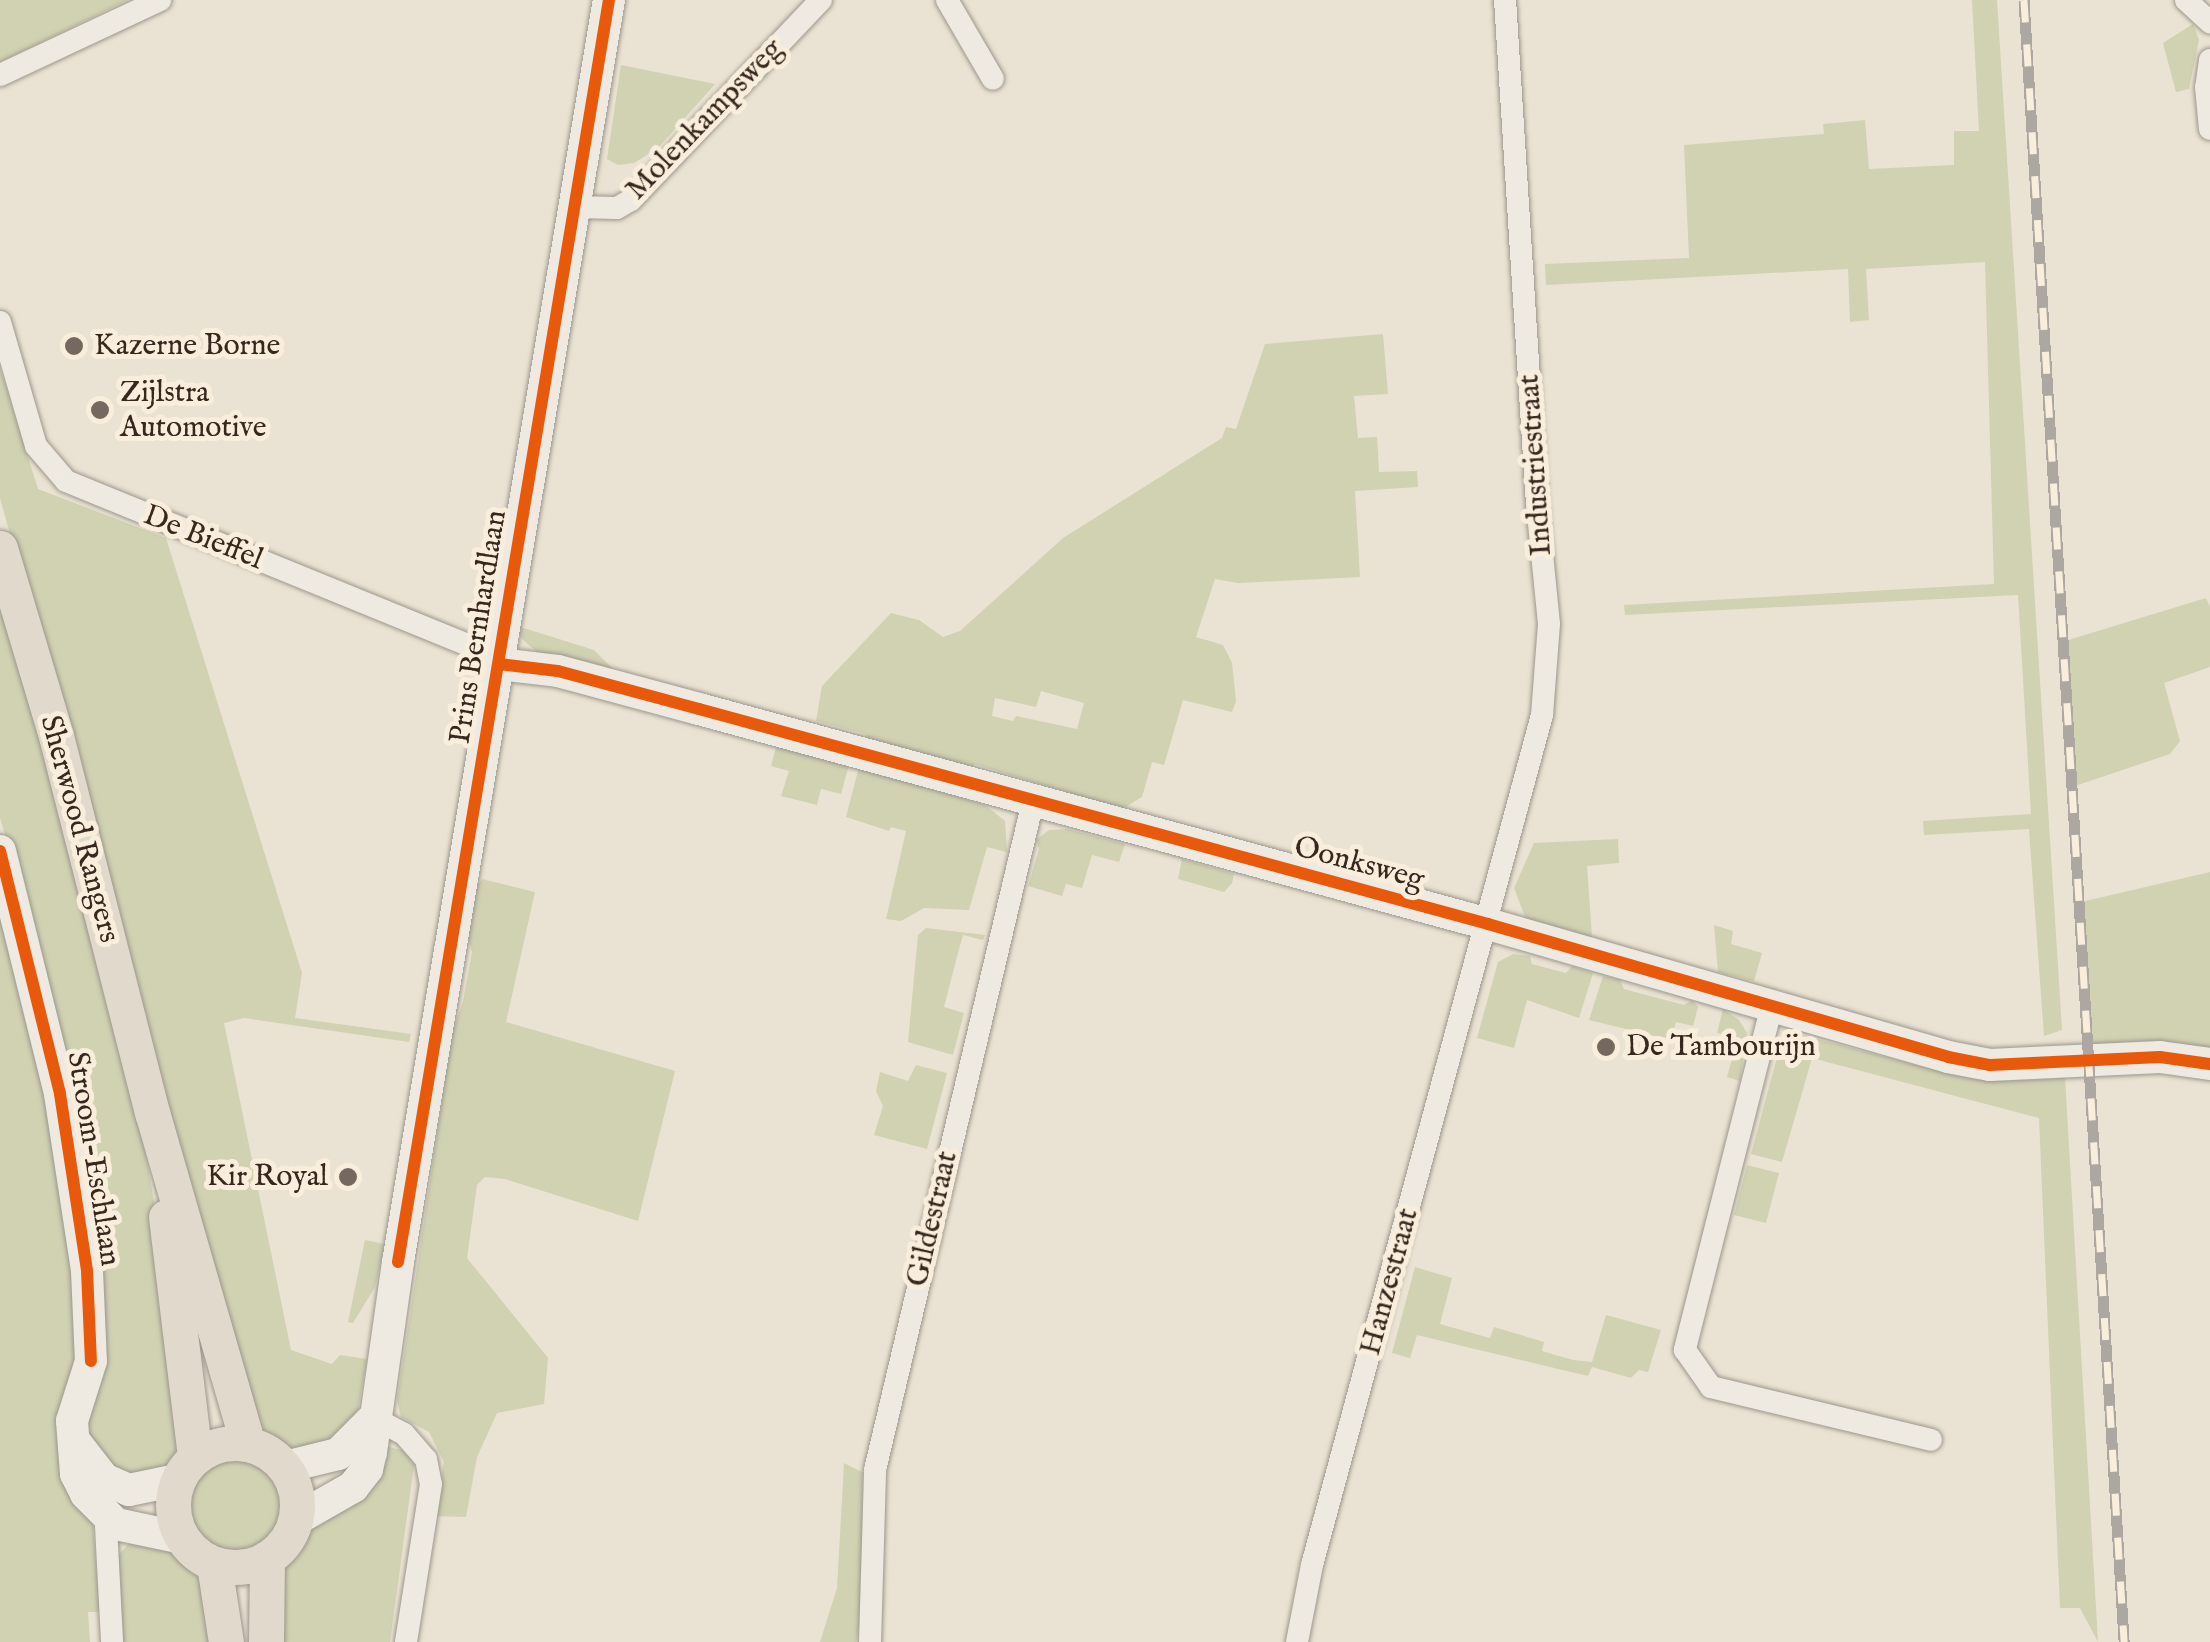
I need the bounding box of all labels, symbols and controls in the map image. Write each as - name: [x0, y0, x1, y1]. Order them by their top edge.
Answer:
- street label: Molenkampsweg: [619, 32, 791, 208]
- place label: Kazerne Borne: [94, 328, 280, 364]
- marker: Kazerne Borne: [63, 335, 85, 357]
- street label: Industriestraat: [1512, 373, 1560, 557]
- place label: Zijlstra Automotive: [120, 375, 267, 446]
- marker: Zijlstra Automotive: [89, 399, 111, 421]
- street label: De Bieffel: [138, 498, 268, 578]
- street label: Prins Bernhardlaan: [443, 508, 515, 746]
- street label: Sherwood Rangers: [31, 711, 127, 947]
- street label: Oonksweg: [1290, 829, 1428, 899]
- place label: De Tambourijn: [1626, 1029, 1816, 1065]
- marker: De Tambourijn: [1595, 1036, 1617, 1058]
- street label: Stroom-Eschlaan: [58, 1049, 128, 1269]
- street label: Gildestraat: [900, 1148, 966, 1290]
- place label: Kir Royal: [206, 1159, 328, 1195]
- marker: Kir Royal: [337, 1166, 359, 1188]
- street label: Hanzestraat: [1353, 1205, 1427, 1359]

